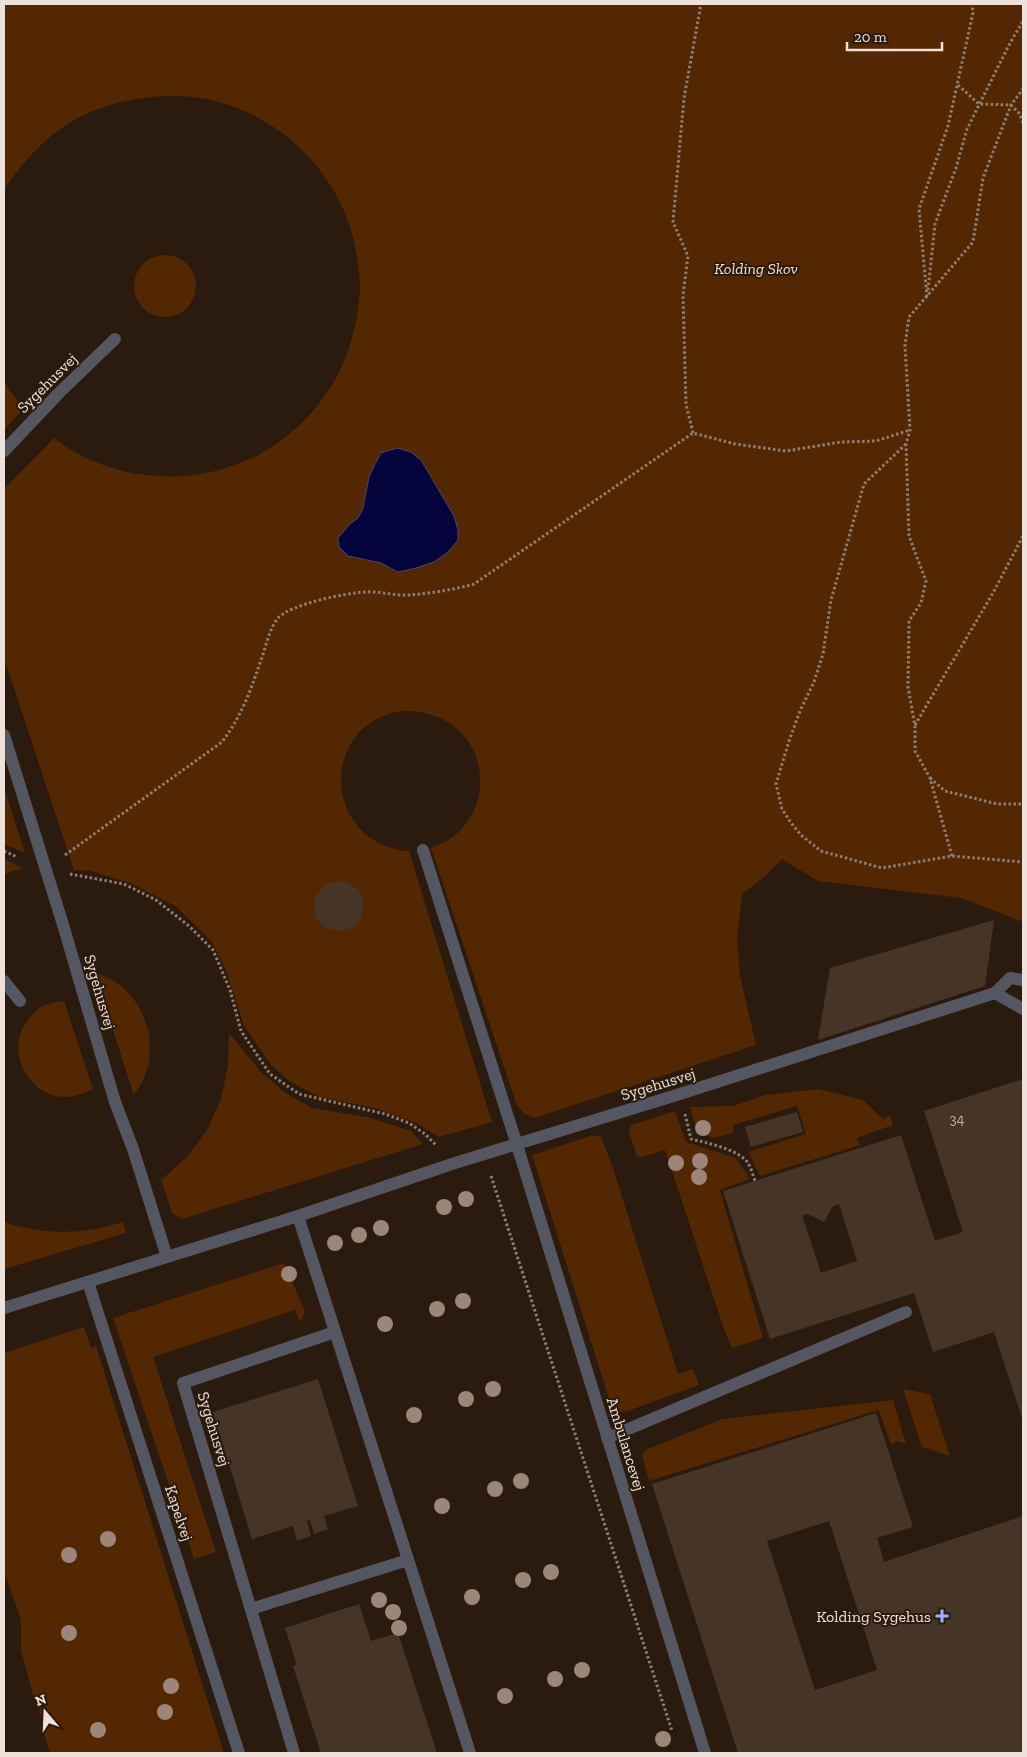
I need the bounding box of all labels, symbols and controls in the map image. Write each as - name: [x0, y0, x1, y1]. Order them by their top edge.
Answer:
- scale bar: [847, 20, 942, 52]
- text: 20 m: [854, 28, 887, 46]
- park label: Kolding Skov: [714, 259, 798, 278]
- street label: Sygehusvej: [13, 349, 81, 417]
- street label: Sygehusvej: [80, 952, 120, 1032]
- street label: Sygehusvej: [618, 1064, 698, 1104]
- house number: 34: [950, 1111, 965, 1128]
- street label: Sygehusvej: [194, 1389, 234, 1469]
- street label: Ambulancevej: [603, 1395, 649, 1493]
- street label: Kapelvej: [161, 1483, 197, 1543]
- place label: Kolding Sygehus: [816, 1607, 931, 1626]
- marker: Kolding Sygehus: [935, 1609, 949, 1623]
- north arrow: [20, 1687, 70, 1737]
- text: N: [33, 1690, 49, 1710]

